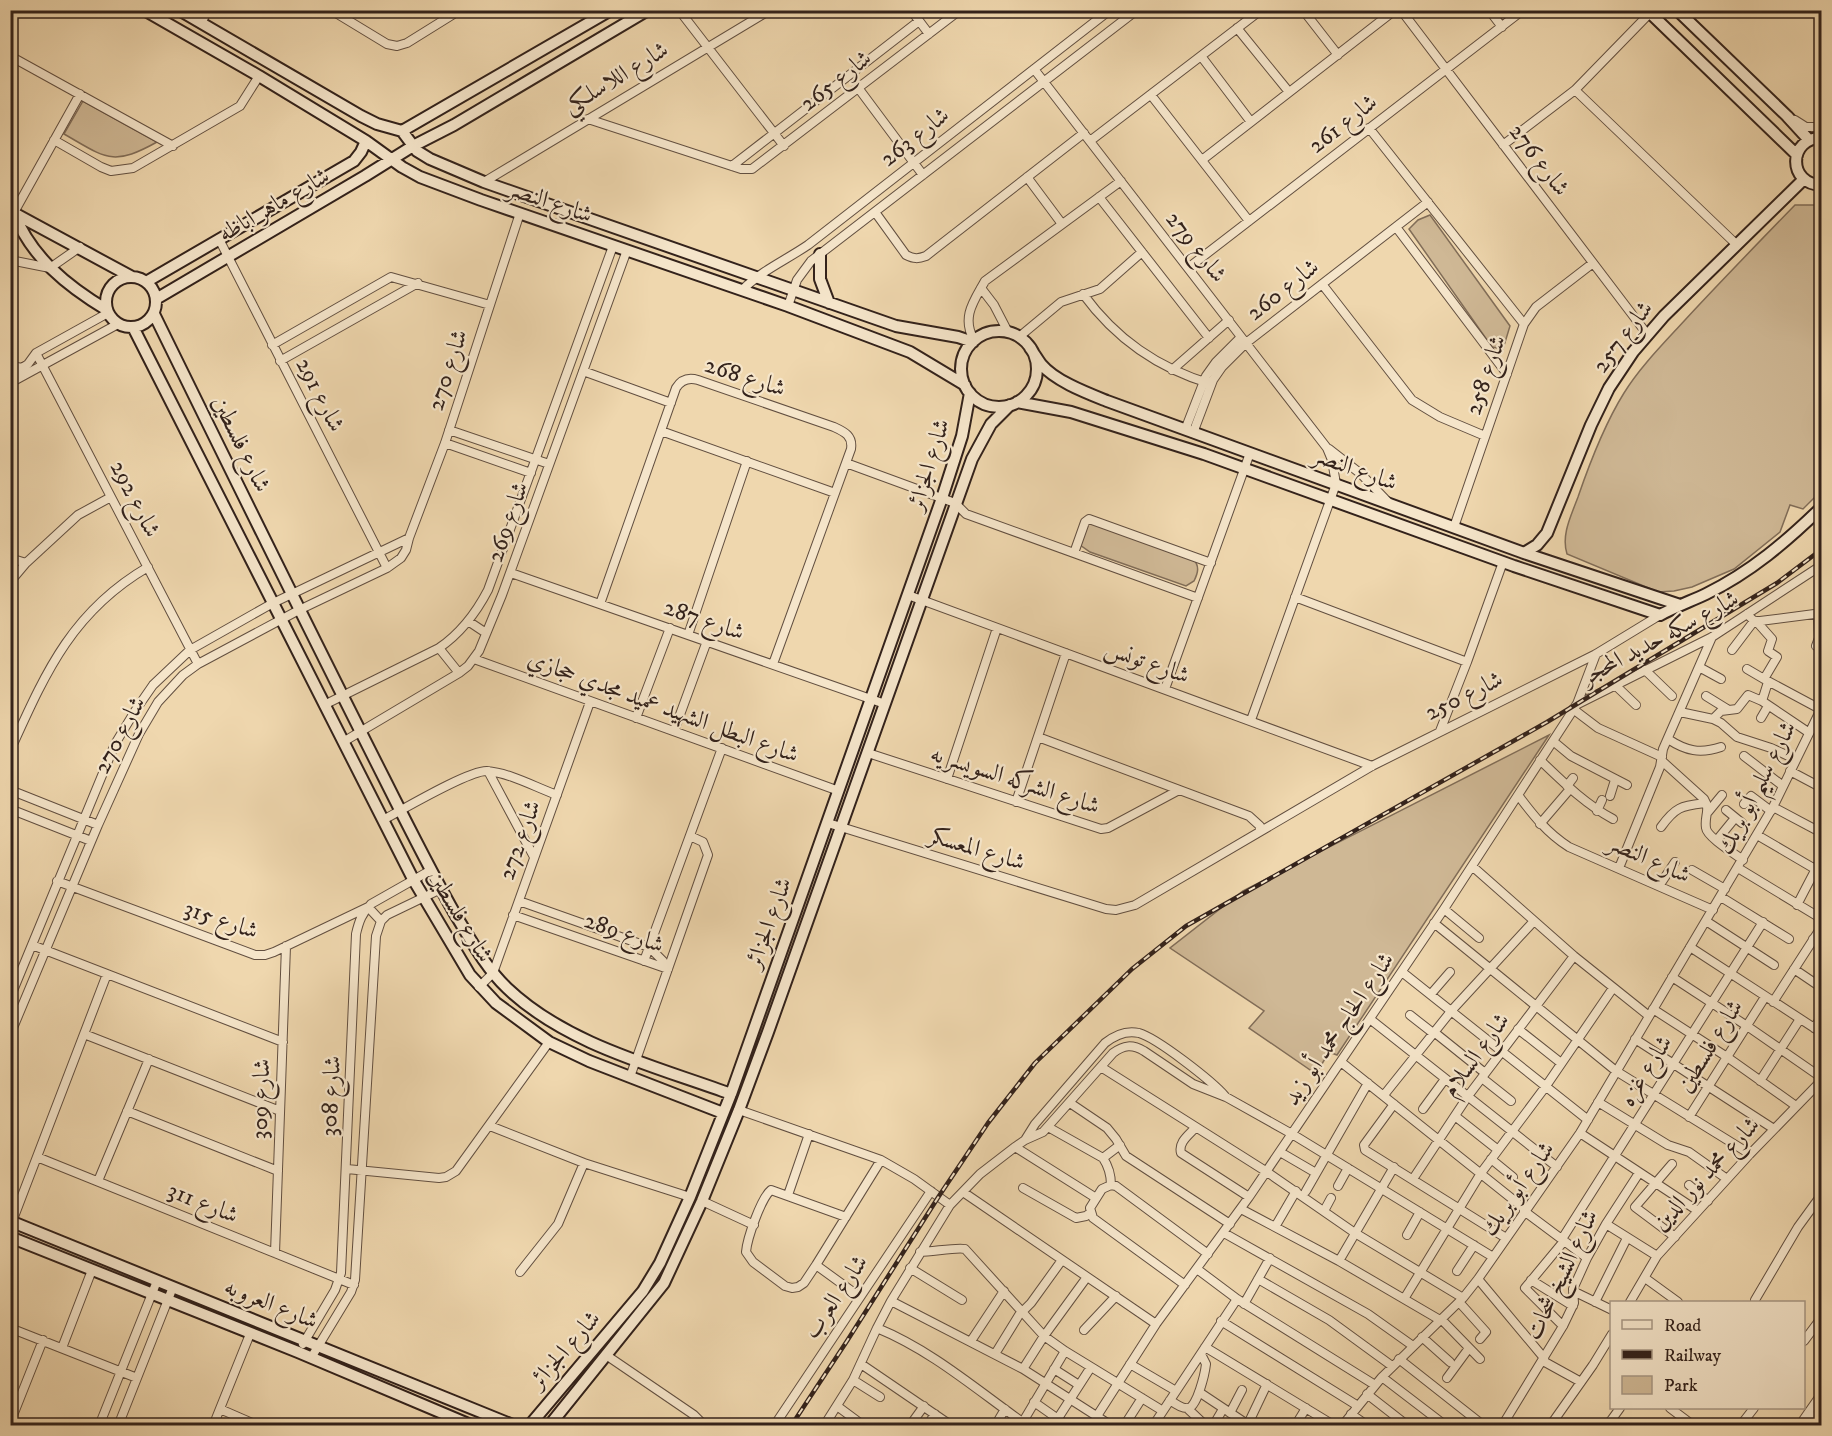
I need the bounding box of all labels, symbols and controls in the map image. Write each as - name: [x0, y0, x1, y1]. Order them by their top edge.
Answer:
- street label: شارع اللاسلكي: [558, 35, 677, 126]
- street label: شارع 265: [794, 44, 880, 122]
- street label: شارع 261: [1302, 88, 1386, 164]
- street label: شارع 263: [874, 101, 958, 177]
- street label: شارع 276: [1499, 118, 1576, 205]
- street label: شارع ماهر اباظه: [213, 161, 337, 252]
- street label: شارع النصر: [500, 173, 596, 234]
- street label: شارع 279: [1156, 205, 1233, 291]
- street label: شارع 260: [1241, 252, 1328, 331]
- street label: شارع 257: [1586, 295, 1663, 382]
- street label: شارع 270: [421, 326, 479, 416]
- street label: شارع 258: [1458, 331, 1517, 420]
- street label: شارع 268: [700, 350, 789, 408]
- street label: شارع 291: [285, 353, 351, 439]
- street label: شارع فلسطين: [201, 391, 277, 499]
- street label: شارع الجزائر: [900, 415, 961, 519]
- street label: شارع النصر: [1305, 439, 1401, 502]
- street label: شارع 292: [99, 455, 167, 544]
- street label: شارع 269: [480, 478, 539, 567]
- street label: شارع سكه حديد المحجر: [1573, 584, 1746, 697]
- street label: شارع 287: [658, 592, 748, 652]
- street label: شارع تونس: [1099, 633, 1193, 695]
- street label: شارع البطل الشهيد عميد مجدي حجازي: [522, 644, 803, 774]
- street label: شارع 250: [1420, 664, 1510, 731]
- street label: شارع 270: [87, 691, 156, 781]
- street label: شارع سليم أبو بريك: [1708, 715, 1811, 863]
- street label: شارع الشركه السويسريه: [925, 738, 1104, 825]
- street label: شارع 272: [492, 796, 552, 885]
- street label: شارع المعسكر: [921, 819, 1029, 882]
- street label: شارع النصر: [1599, 826, 1695, 894]
- street label: شارع فلسطين: [417, 864, 500, 970]
- street label: شارع الجزائر: [738, 873, 803, 977]
- street label: شارع 315: [179, 893, 262, 950]
- street label: شارع 289: [579, 905, 668, 964]
- street label: شارع الحاج محمد أبو زيد: [1274, 945, 1405, 1114]
- street label: شارع فلسطين: [1670, 994, 1754, 1100]
- street label: شارع السلام: [1435, 1007, 1521, 1106]
- street label: شارع غزه: [1612, 1030, 1683, 1114]
- street label: شارع 308: [314, 1055, 352, 1137]
- street label: شارع 309: [245, 1058, 281, 1140]
- street label: شارع محمد نور الدين: [1645, 1111, 1770, 1240]
- street label: شارع أبو بريك: [1472, 1134, 1565, 1245]
- street label: شارع 311: [162, 1175, 243, 1234]
- street label: شارع الشيخ شحات: [1519, 1205, 1610, 1347]
- street label: شارع العرب: [797, 1249, 878, 1347]
- street label: شارع العروبه: [218, 1272, 322, 1340]
- legend: [1610, 1301, 1805, 1409]
- street label: شارع الجزائر: [521, 1304, 610, 1400]
- text: Road: [1664, 1315, 1701, 1337]
- text: Railway: [1664, 1345, 1722, 1367]
- text: Park: [1664, 1375, 1698, 1397]

